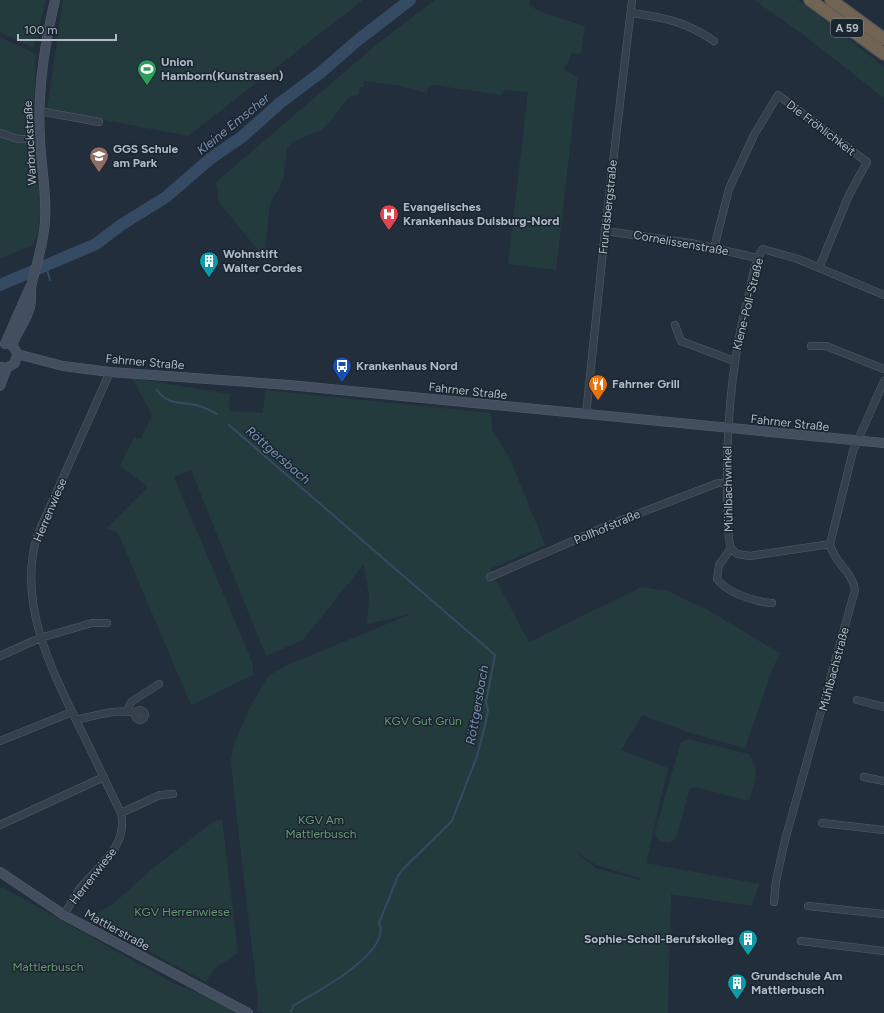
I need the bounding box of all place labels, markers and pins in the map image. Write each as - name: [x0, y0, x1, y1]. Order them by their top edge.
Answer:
- place label: Union Hamborn(Kunstrasen): [161, 55, 284, 83]
- sports icon: Union Hamborn(Kunstrasen): [136, 58, 158, 86]
- place label: GGS Schule am Park: [113, 142, 178, 170]
- school or university icon: GGS Schule am Park: [88, 145, 110, 173]
- place label: Evangelisches Krankenhaus Duisburg-Nord: [403, 200, 559, 228]
- hospital icon: Evangelisches Krankenhaus Duisburg-Nord: [378, 203, 400, 231]
- place label: Wohnstift Walter Cordes: [223, 247, 302, 275]
- building icon: Wohnstift Walter Cordes: [198, 250, 220, 278]
- bus stop icon: Krankenhaus Nord: [331, 355, 353, 383]
- place label: Krankenhaus Nord: [356, 359, 458, 373]
- restaurant icon: Fahrner Grill: [587, 373, 609, 401]
- place label: Fahrner Grill: [612, 377, 680, 391]
- building icon: Sophie-Scholl-Berufskolleg: [737, 928, 759, 956]
- place label: Sophie-Scholl-Berufskolleg: [584, 932, 734, 946]
- place label: Grundschule Am Mattlerbusch: [751, 969, 843, 997]
- building icon: Grundschule Am Mattlerbusch: [726, 972, 748, 1000]

